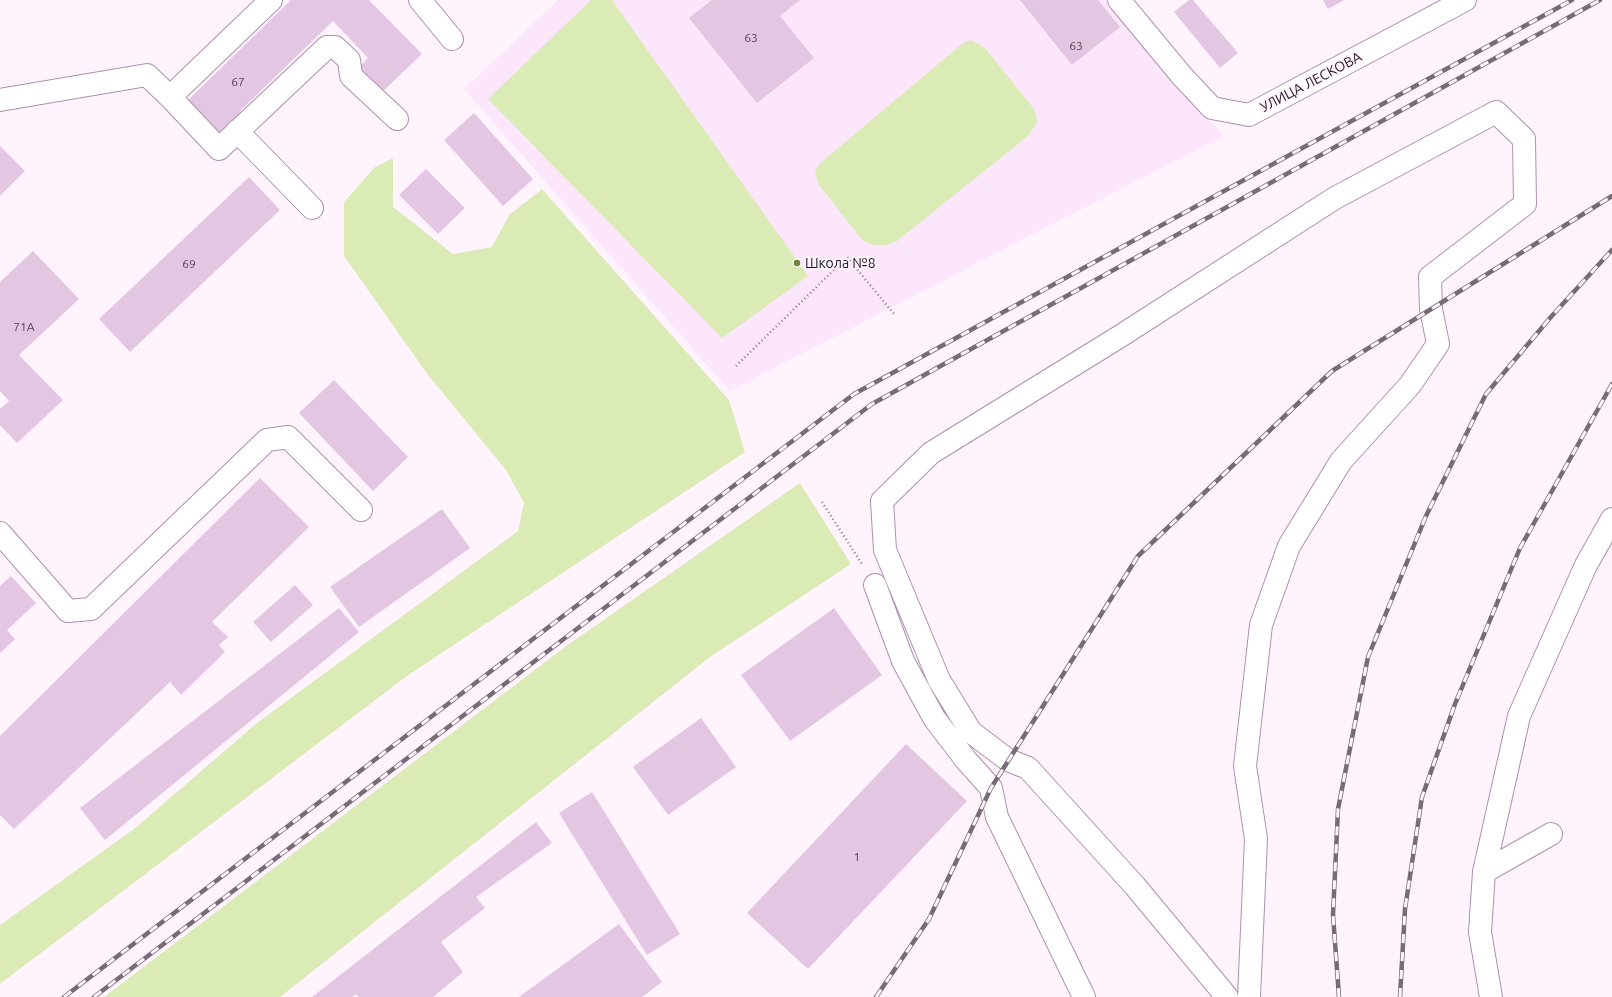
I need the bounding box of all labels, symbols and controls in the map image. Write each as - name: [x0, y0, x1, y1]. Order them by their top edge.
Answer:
- house number: 63: [744, 31, 758, 45]
- house number: 63: [1069, 39, 1083, 53]
- street label: УЛИЦА ЛЕСКОВА: [1257, 48, 1365, 116]
- house number: 67: [231, 75, 245, 89]
- place label: Школа №8: [805, 255, 876, 271]
- house number: 69: [182, 257, 196, 271]
- marker: Школа №8: [792, 258, 802, 268]
- house number: 71А: [13, 320, 35, 334]
- house number: 1: [854, 850, 860, 864]

